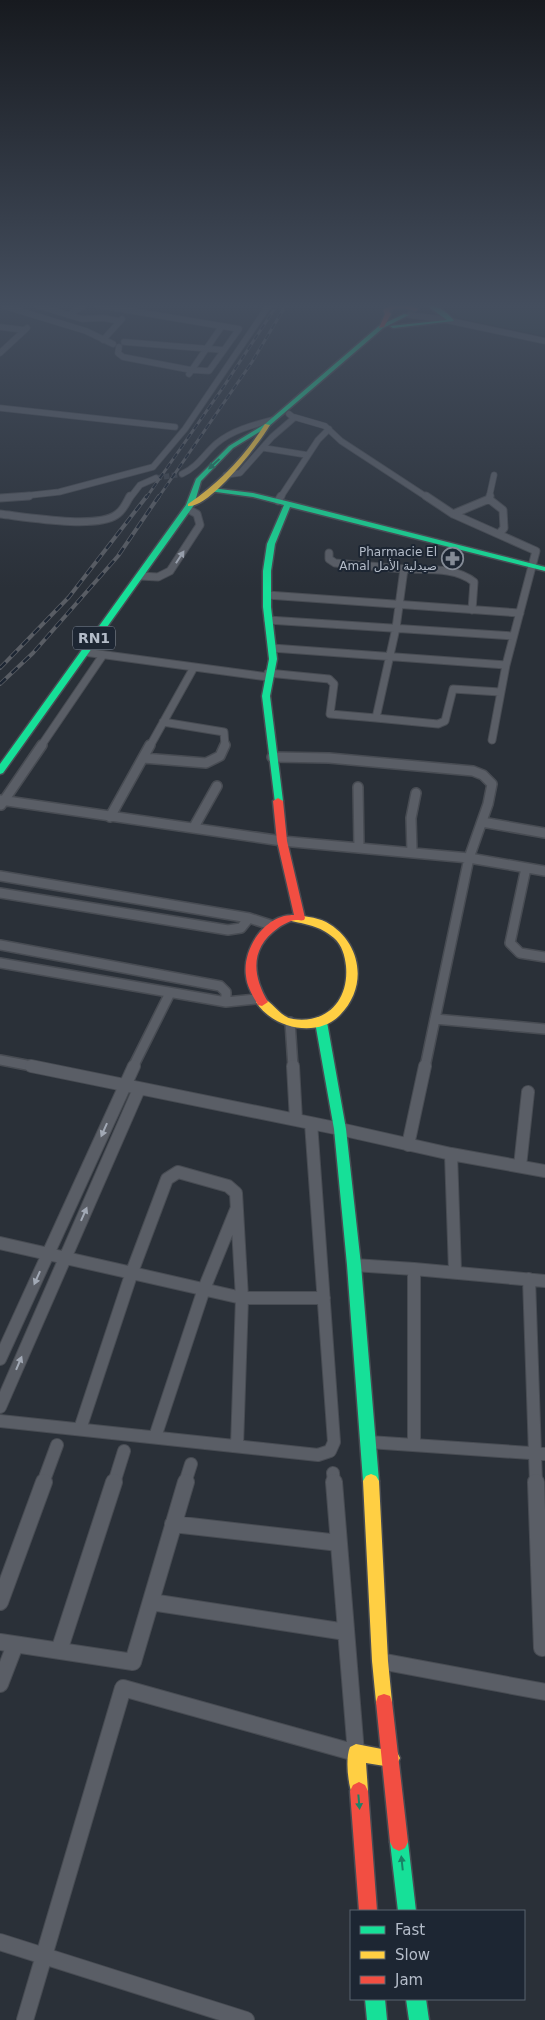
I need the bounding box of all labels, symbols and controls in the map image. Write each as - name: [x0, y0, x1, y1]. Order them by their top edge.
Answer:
- one-way arrow: [208, 458, 220, 470]
- place label: Pharmacie El Amal صيدلية الأمل: [339, 545, 437, 573]
- pharmacy icon: Pharmacie El Amal صيدلية الأمل: [441, 547, 465, 571]
- one-way arrow: [175, 550, 184, 564]
- road number: RN1: [73, 626, 115, 650]
- one-way arrow: [100, 1123, 108, 1137]
- one-way arrow: [81, 1206, 89, 1221]
- one-way arrow: [32, 1271, 40, 1285]
- one-way arrow: [16, 1356, 24, 1370]
- one-way arrow: [356, 1794, 364, 1810]
- one-way arrow: [398, 1854, 406, 1870]
- legend: [350, 1910, 525, 2000]
- text: Fast: [395, 1921, 425, 1939]
- text: Slow: [395, 1946, 430, 1964]
- text: Jam: [394, 1971, 423, 1989]

